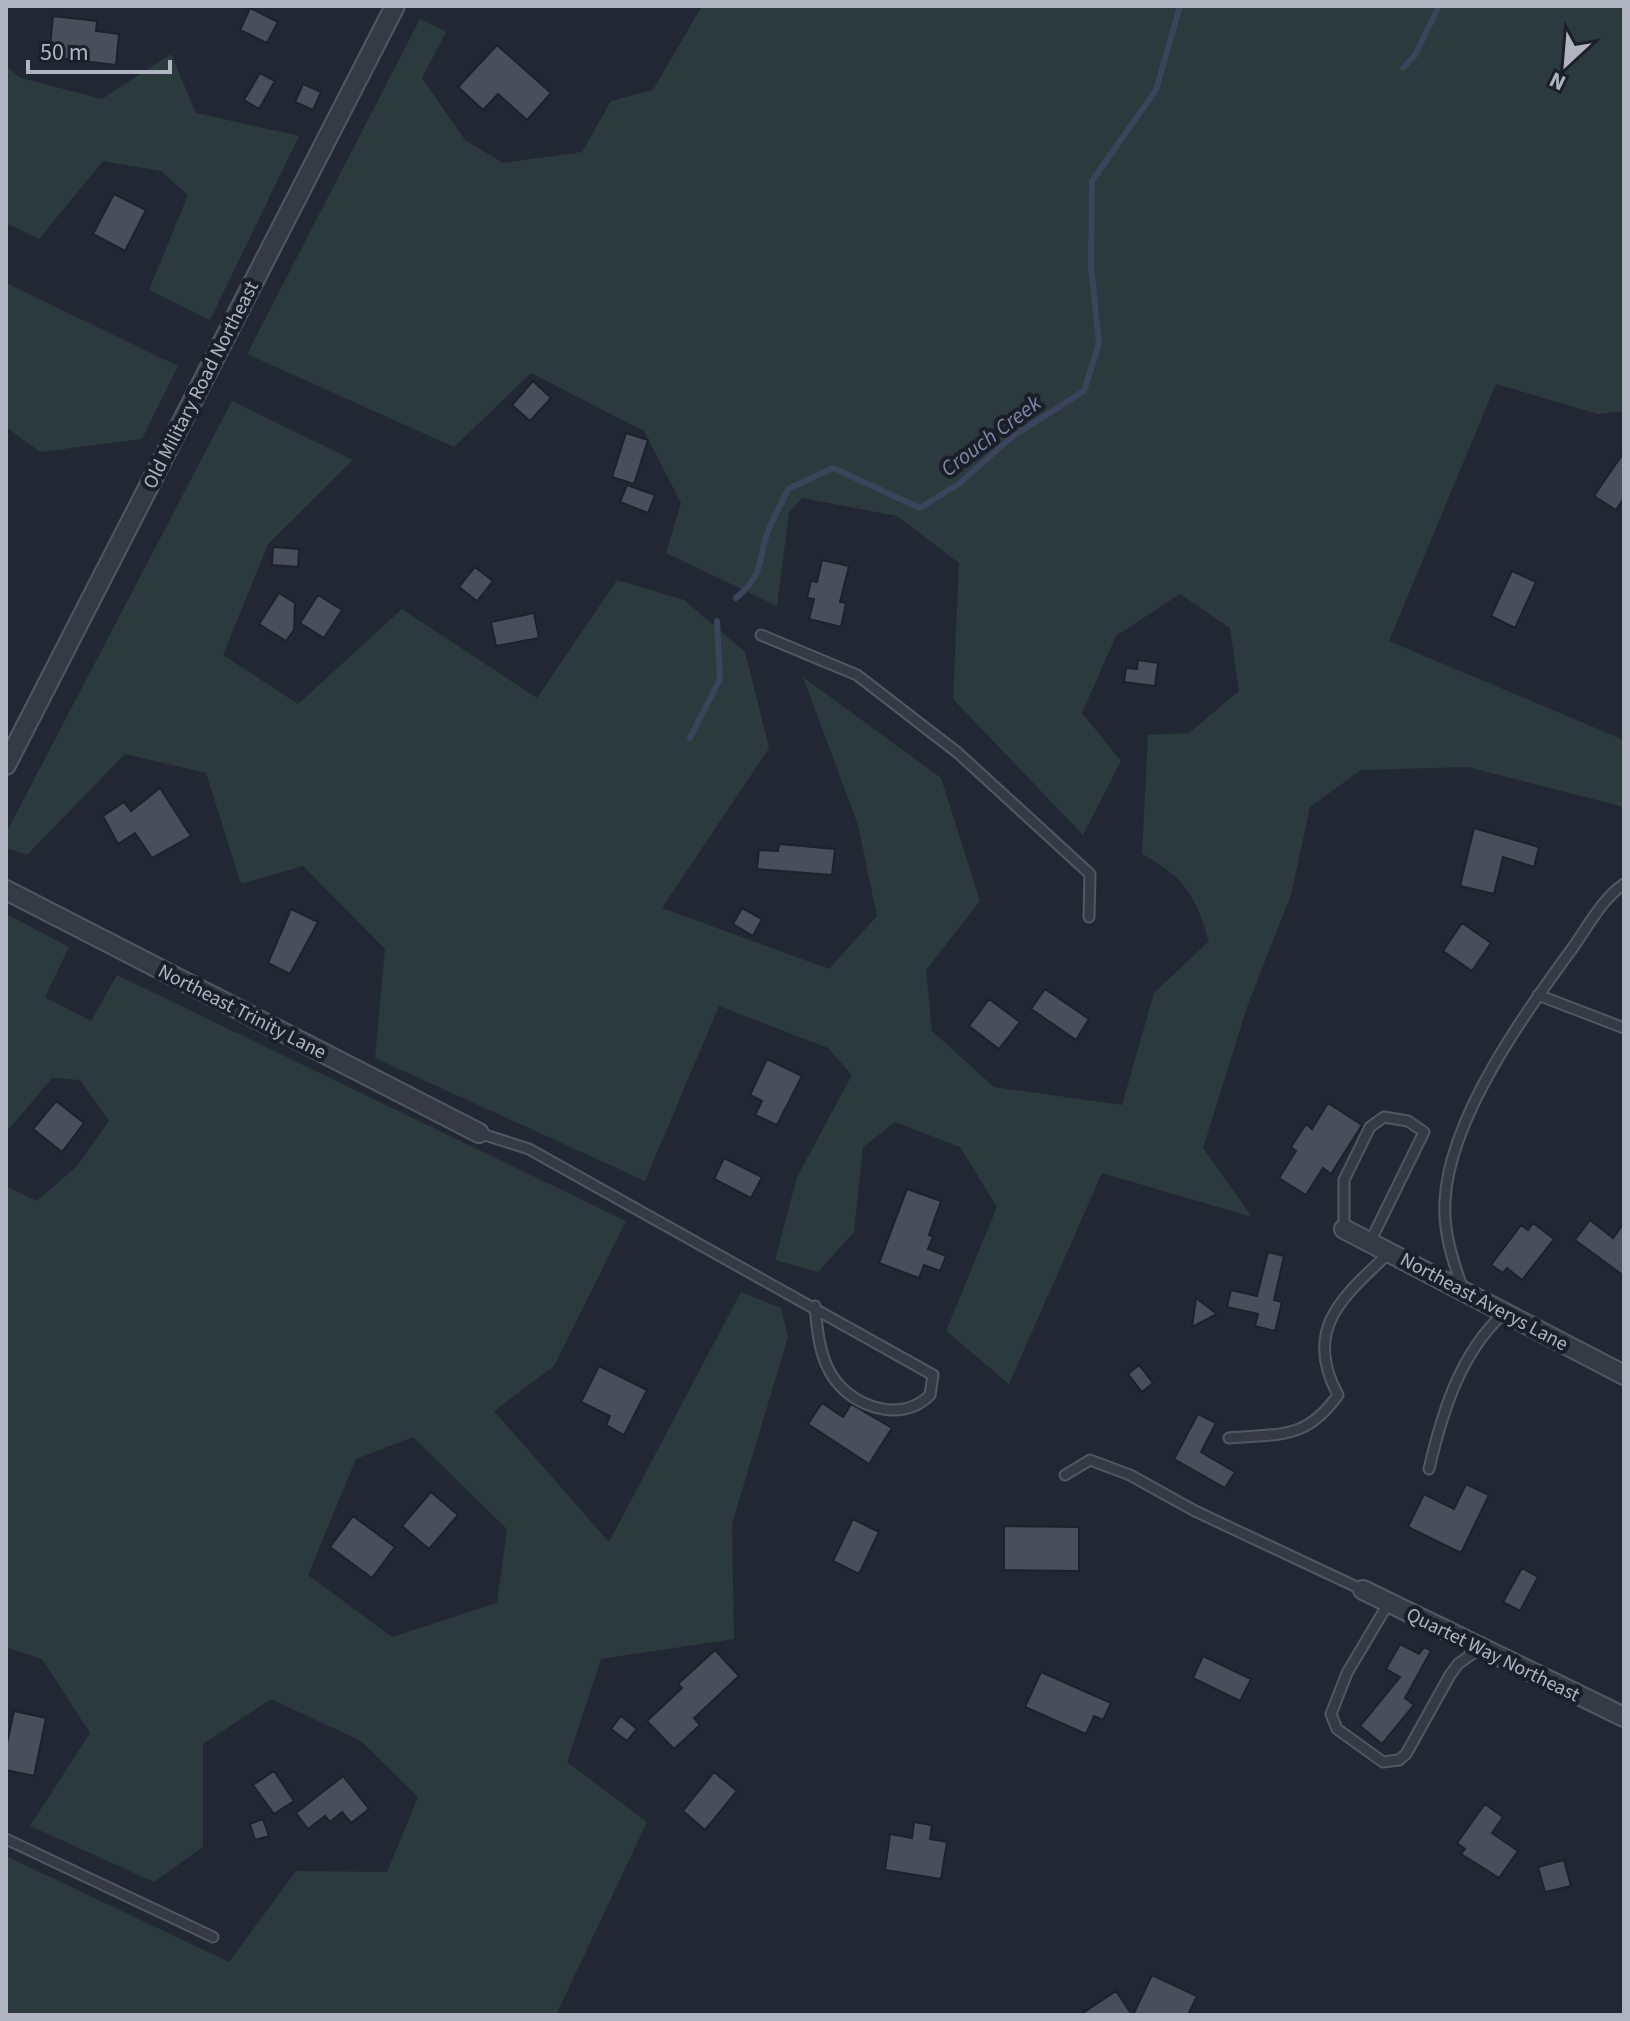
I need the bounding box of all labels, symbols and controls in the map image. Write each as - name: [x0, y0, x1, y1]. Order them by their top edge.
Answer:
- scale bar: [28, 24, 170, 74]
- north arrow: [1526, 24, 1606, 104]
- text: 50 m: [40, 35, 89, 70]
- text: N: [1544, 63, 1571, 99]
- street label: Old Military Road Northeast: [136, 276, 266, 494]
- water label: Crouch Creek: [934, 387, 1048, 484]
- street label: Northeast Trinity Lane: [153, 958, 331, 1067]
- street label: Northeast Averys Lane: [1395, 1246, 1573, 1358]
- street label: Quartet Way Northeast: [1402, 1601, 1585, 1709]

